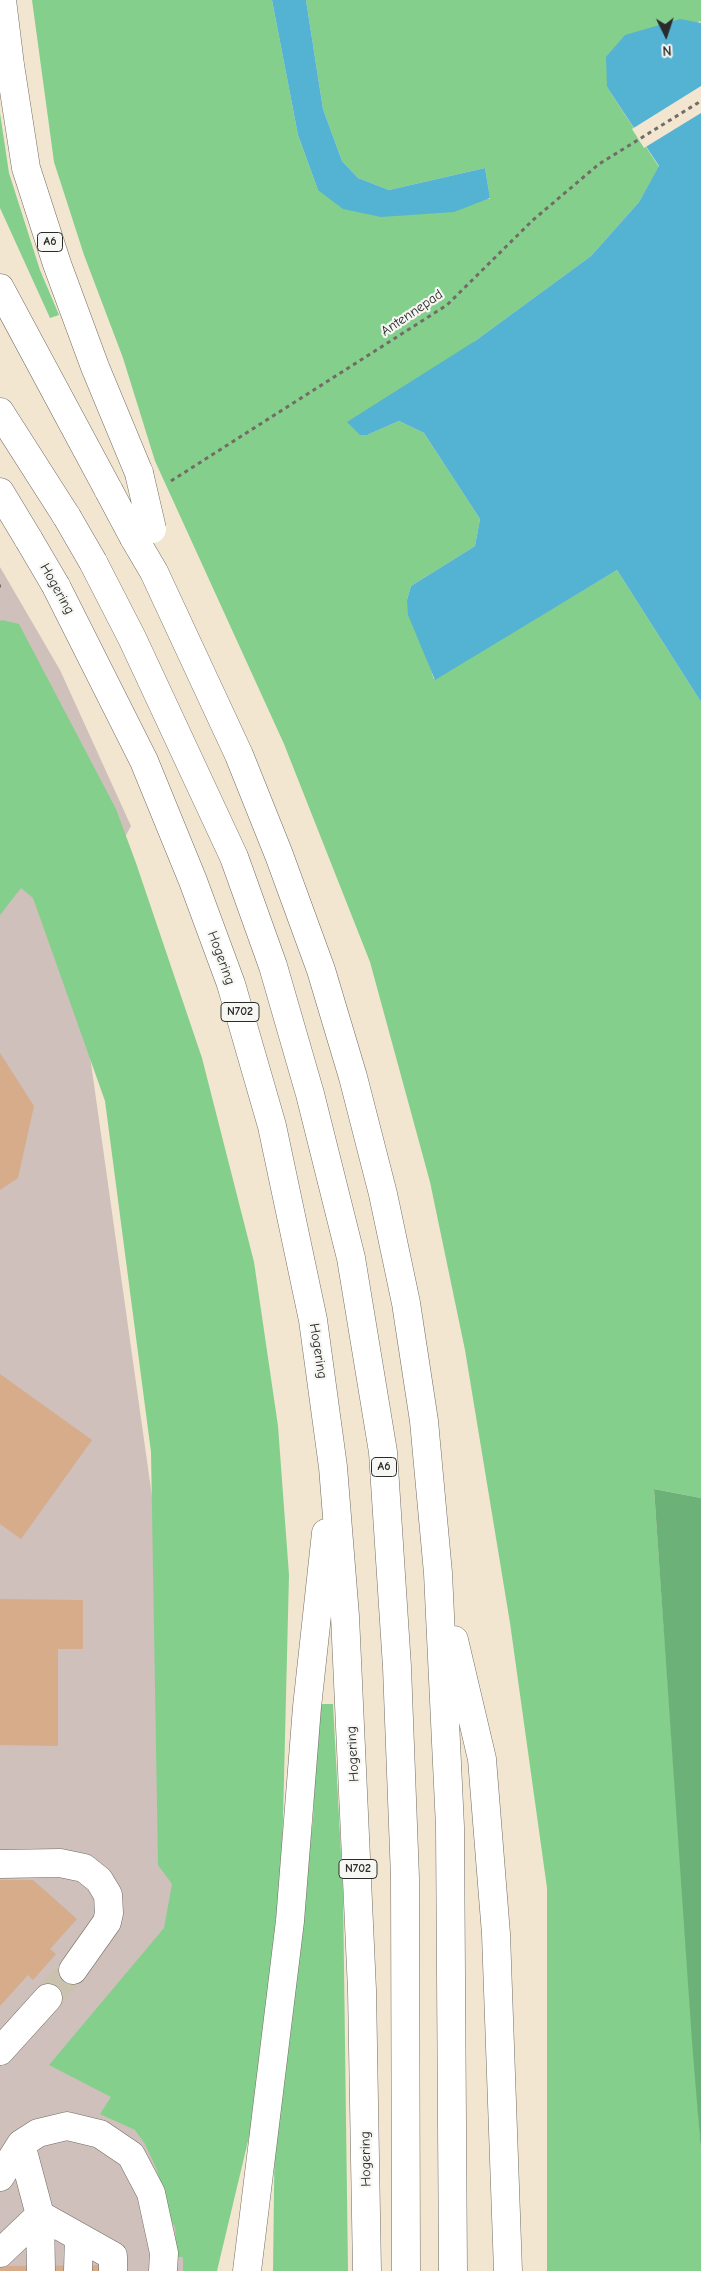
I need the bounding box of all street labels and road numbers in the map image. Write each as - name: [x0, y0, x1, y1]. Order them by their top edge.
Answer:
- road number: A6: [38, 232, 62, 252]
- street label: Antennepad: [378, 286, 446, 340]
- street label: Hogering: [36, 560, 78, 618]
- street label: Hogering: [204, 929, 238, 987]
- road number: N702: [221, 1002, 259, 1022]
- street label: Hogering: [305, 1322, 331, 1380]
- road number: A6: [372, 1458, 396, 1476]
- street label: Hogering: [343, 1726, 363, 1782]
- road number: N702: [339, 1860, 377, 1878]
- street label: Hogering: [357, 2131, 375, 2187]

